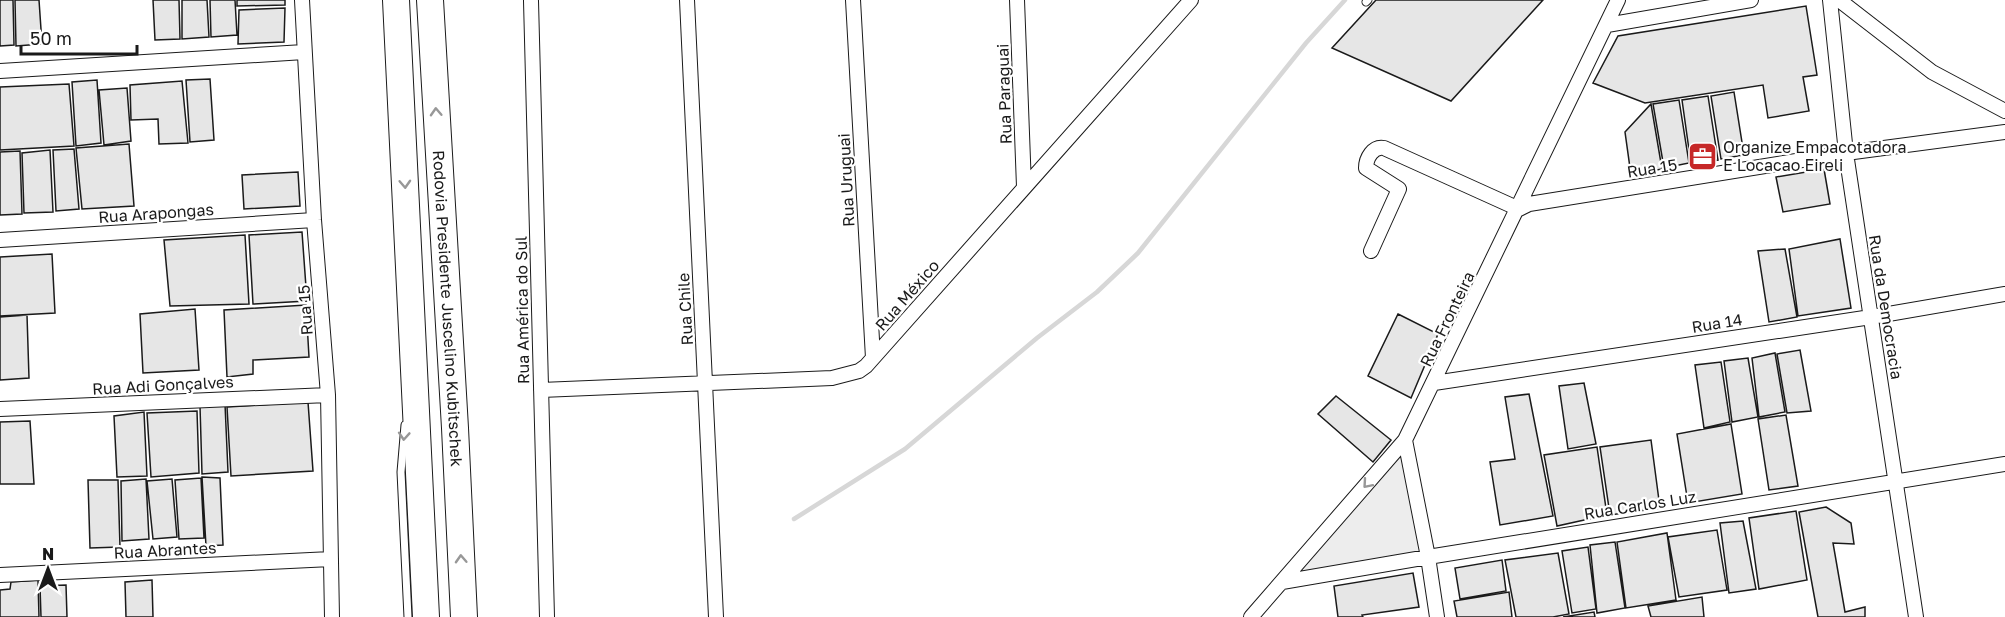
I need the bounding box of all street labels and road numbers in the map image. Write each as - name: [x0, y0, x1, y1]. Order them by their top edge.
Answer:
- street label: Rua Paraguai: [992, 43, 1016, 145]
- street label: Rua Uruguai: [834, 133, 858, 227]
- street label: Rodovia Presidente Juscelino Kubitschek: [429, 150, 467, 467]
- street label: Rua 15: [1626, 154, 1678, 182]
- street label: Rua Arapongas: [98, 199, 214, 227]
- street label: Rua da Democracia: [1865, 233, 1907, 381]
- street label: Rua América do Sul: [511, 236, 533, 384]
- street label: Rua México: [871, 255, 943, 335]
- street label: Rua Fronteira: [1415, 268, 1479, 370]
- street label: Rua Chile: [673, 272, 697, 346]
- street label: Rua 15: [293, 284, 317, 336]
- street label: Rua 14: [1690, 309, 1744, 337]
- street label: Rua Adi Gonçalves: [92, 371, 234, 399]
- street label: Rua Carlos Luz: [1583, 486, 1697, 524]
- street label: Rua Abrantes: [113, 537, 217, 563]

